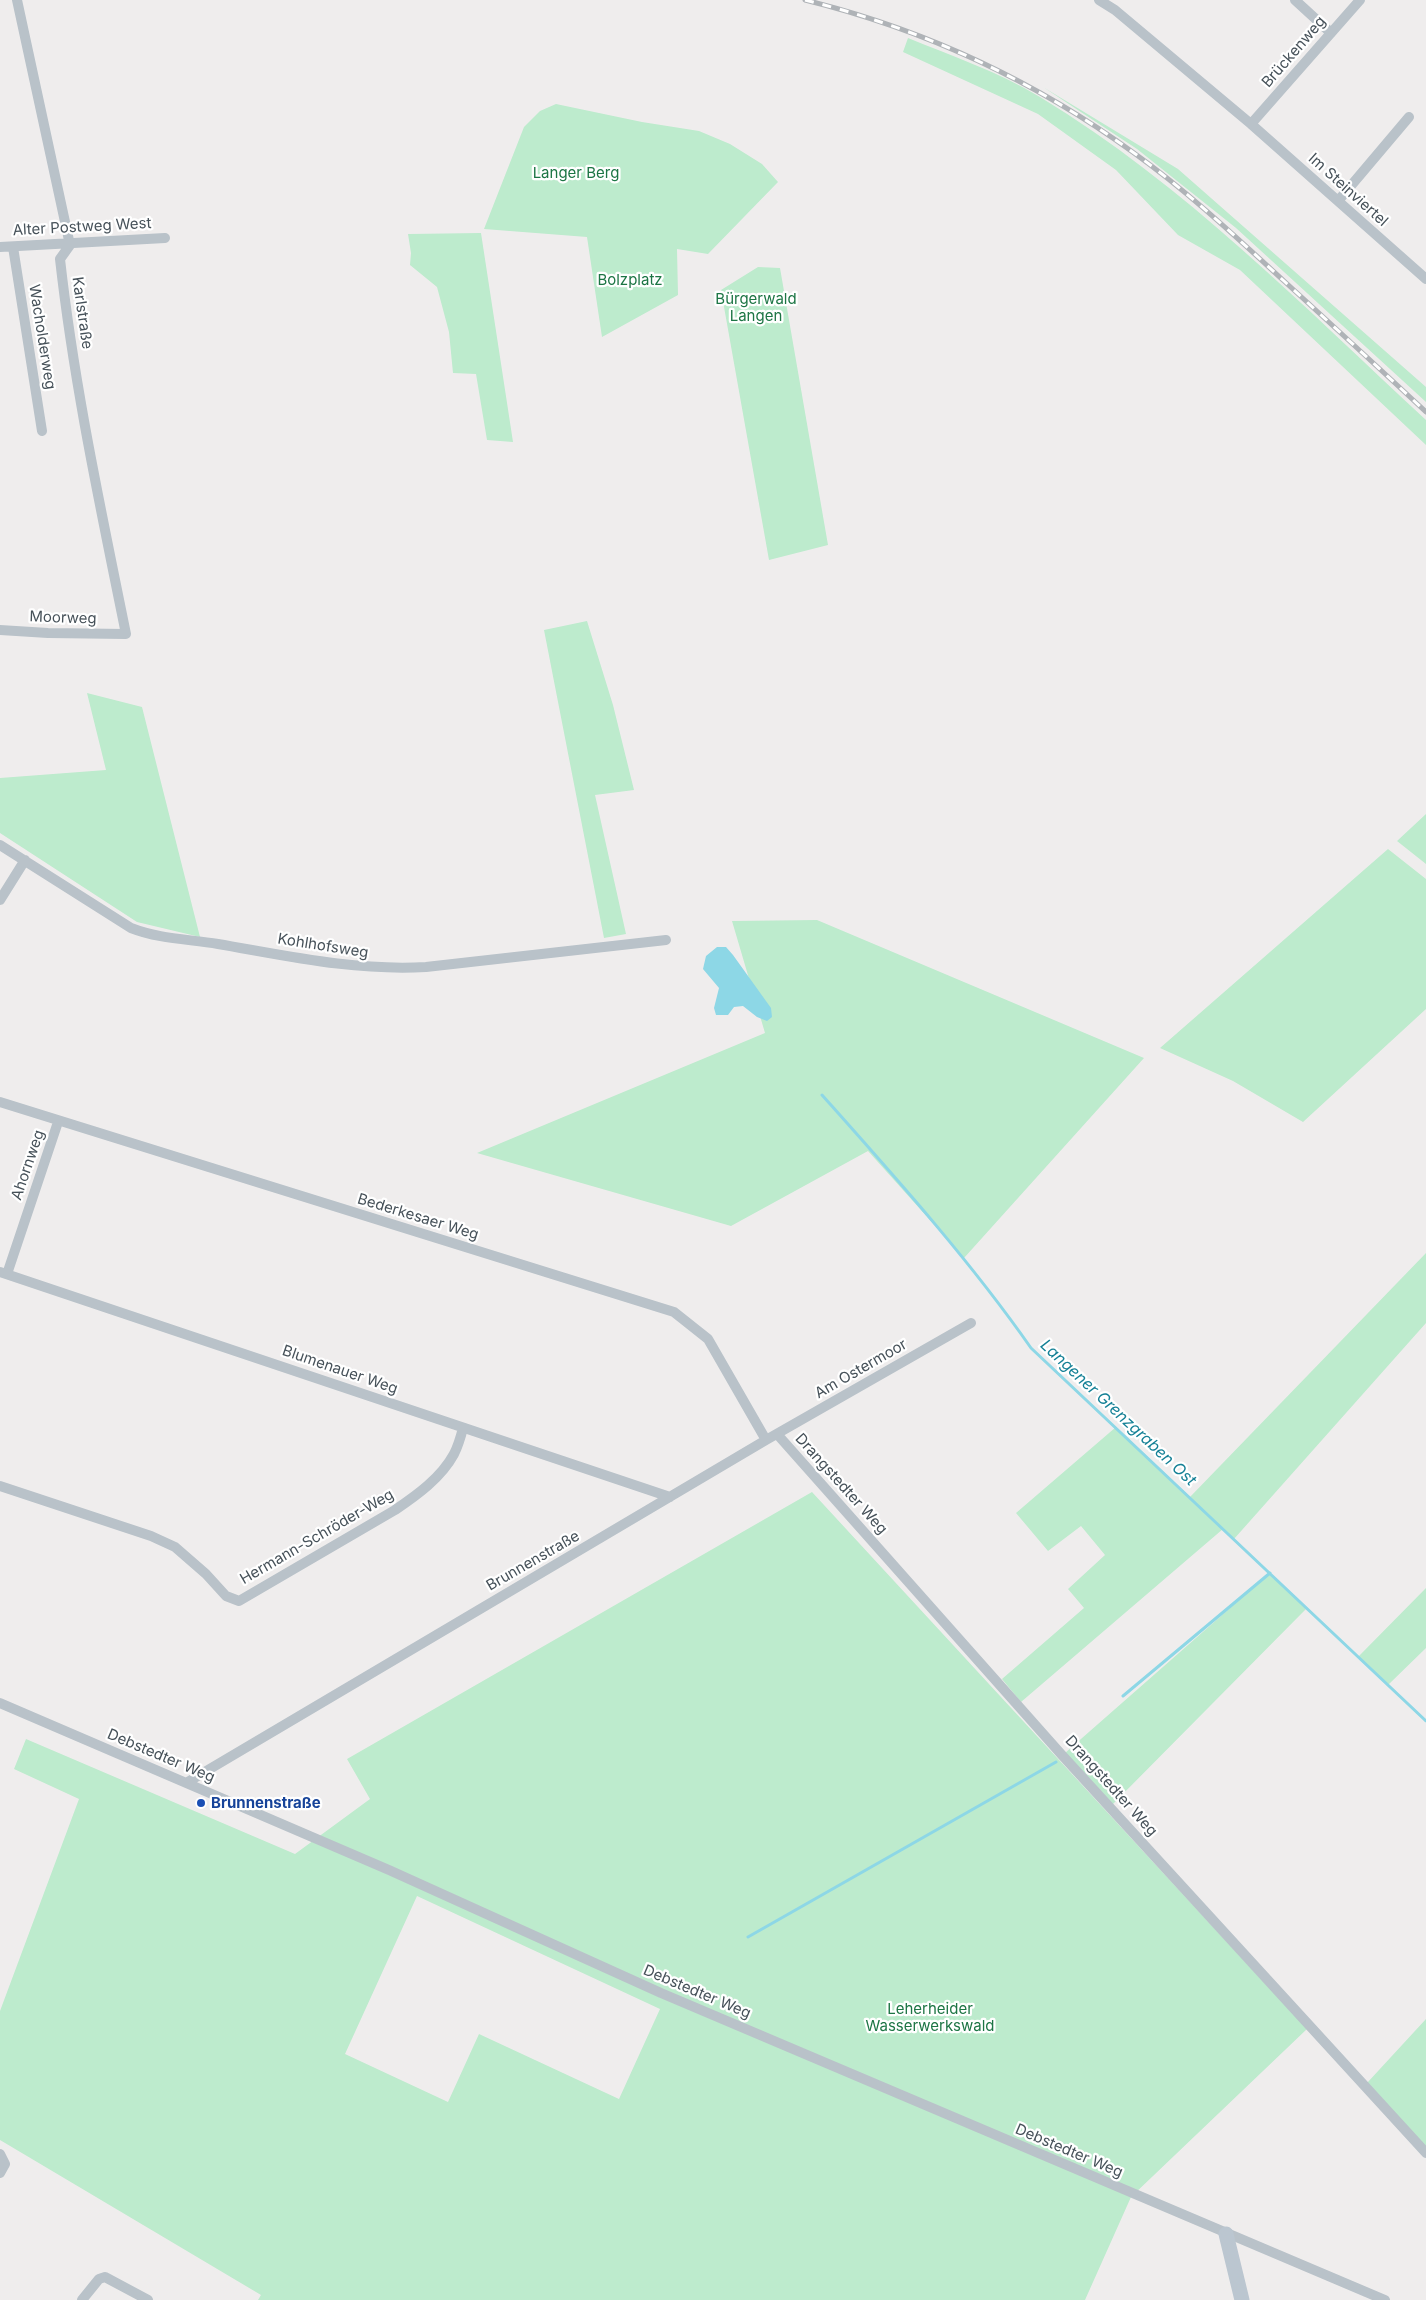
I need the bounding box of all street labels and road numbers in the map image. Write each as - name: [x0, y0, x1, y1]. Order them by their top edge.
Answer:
- street label: Brückenweg: [1258, 13, 1330, 91]
- street label: Im Steinviertel: [1305, 150, 1391, 230]
- street label: Alter Postweg West: [12, 214, 152, 240]
- street label: Karlstraße: [68, 276, 96, 350]
- street label: Wacholderweg: [25, 283, 59, 391]
- street label: Moorweg: [29, 608, 97, 628]
- street label: Kohlhofsweg: [276, 930, 370, 962]
- street label: Ahornweg: [8, 1128, 48, 1202]
- street label: Bederkesaer Weg: [355, 1190, 481, 1244]
- street label: Am Ostermoor: [812, 1335, 910, 1403]
- street label: Blumenauer Weg: [280, 1342, 400, 1398]
- street label: Drangstedter Weg: [791, 1430, 891, 1538]
- street label: Hermann-Schröder-Weg: [237, 1486, 397, 1588]
- street label: Brunnenstraße: [483, 1527, 583, 1595]
- street label: Debstedter Weg: [105, 1725, 217, 1787]
- street label: Drangstedter Weg: [1061, 1732, 1161, 1840]
- street label: Debstedter Weg: [641, 1961, 753, 2023]
- street label: Debstedter Weg: [1013, 2120, 1125, 2182]

